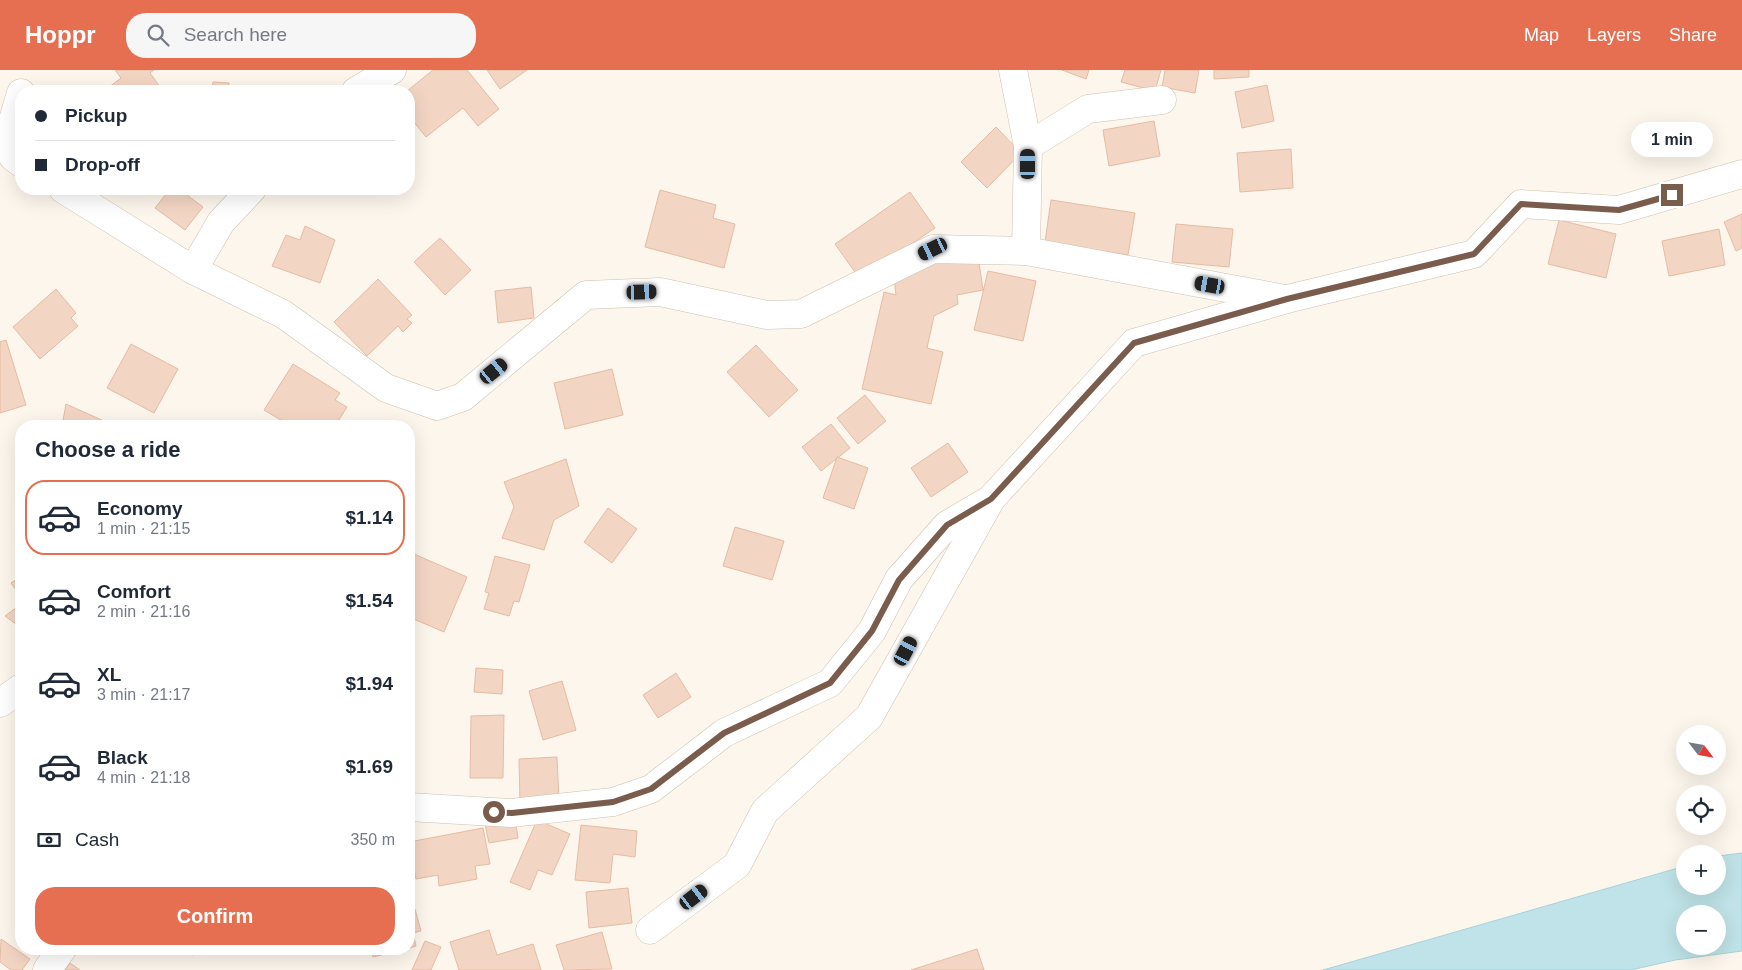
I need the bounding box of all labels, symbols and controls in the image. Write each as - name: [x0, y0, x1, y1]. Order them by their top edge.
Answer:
- search box: [126, 13, 476, 58]
- text: Hoppr: [25, 21, 96, 48]
- icon: search: [144, 21, 172, 49]
- text: Search here: [184, 24, 287, 45]
- text: Map: [1524, 25, 1559, 45]
- text: Layers: [1587, 25, 1641, 45]
- text: Share: [1669, 25, 1717, 45]
- text: Pickup: [65, 105, 127, 126]
- callout: 1 min: [1631, 122, 1713, 158]
- text: 1 min: [1651, 131, 1693, 148]
- car: [1020, 149, 1035, 179]
- text: Drop-off: [65, 154, 140, 175]
- route end: [1661, 184, 1683, 206]
- car: [916, 236, 949, 262]
- car: [1193, 275, 1226, 295]
- car: [626, 284, 657, 300]
- car: [477, 356, 510, 386]
- text: Choose a ride: [35, 437, 180, 462]
- icon: car: [37, 495, 82, 540]
- text: Economy: [97, 498, 183, 519]
- text: $1.14: [345, 507, 393, 528]
- text: 1 min · 21:15: [97, 520, 190, 537]
- icon: car: [37, 578, 82, 623]
- text: Comfort: [97, 581, 171, 602]
- text: $1.54: [345, 590, 393, 611]
- text: 2 min · 21:16: [97, 603, 190, 620]
- car: [892, 634, 919, 668]
- icon: car: [37, 661, 82, 706]
- text: XL: [97, 664, 121, 685]
- text: $1.94: [345, 673, 393, 694]
- text: 3 min · 21:17: [97, 686, 190, 703]
- north arrow: [1676, 725, 1726, 775]
- map controls: [1676, 725, 1726, 955]
- icon: car: [37, 744, 82, 789]
- text: Black: [97, 747, 148, 768]
- text: $1.69: [345, 756, 393, 777]
- text: 4 min · 21:18: [97, 769, 190, 786]
- button: locate: [1676, 785, 1726, 835]
- route start: [483, 801, 505, 823]
- icon: cash: [35, 826, 63, 854]
- text: Cash: [75, 829, 119, 850]
- text: 350 m: [351, 831, 395, 848]
- button: +: [1676, 845, 1726, 895]
- car: [677, 882, 710, 912]
- button: Confirm: [35, 887, 395, 945]
- button: −: [1676, 905, 1726, 955]

